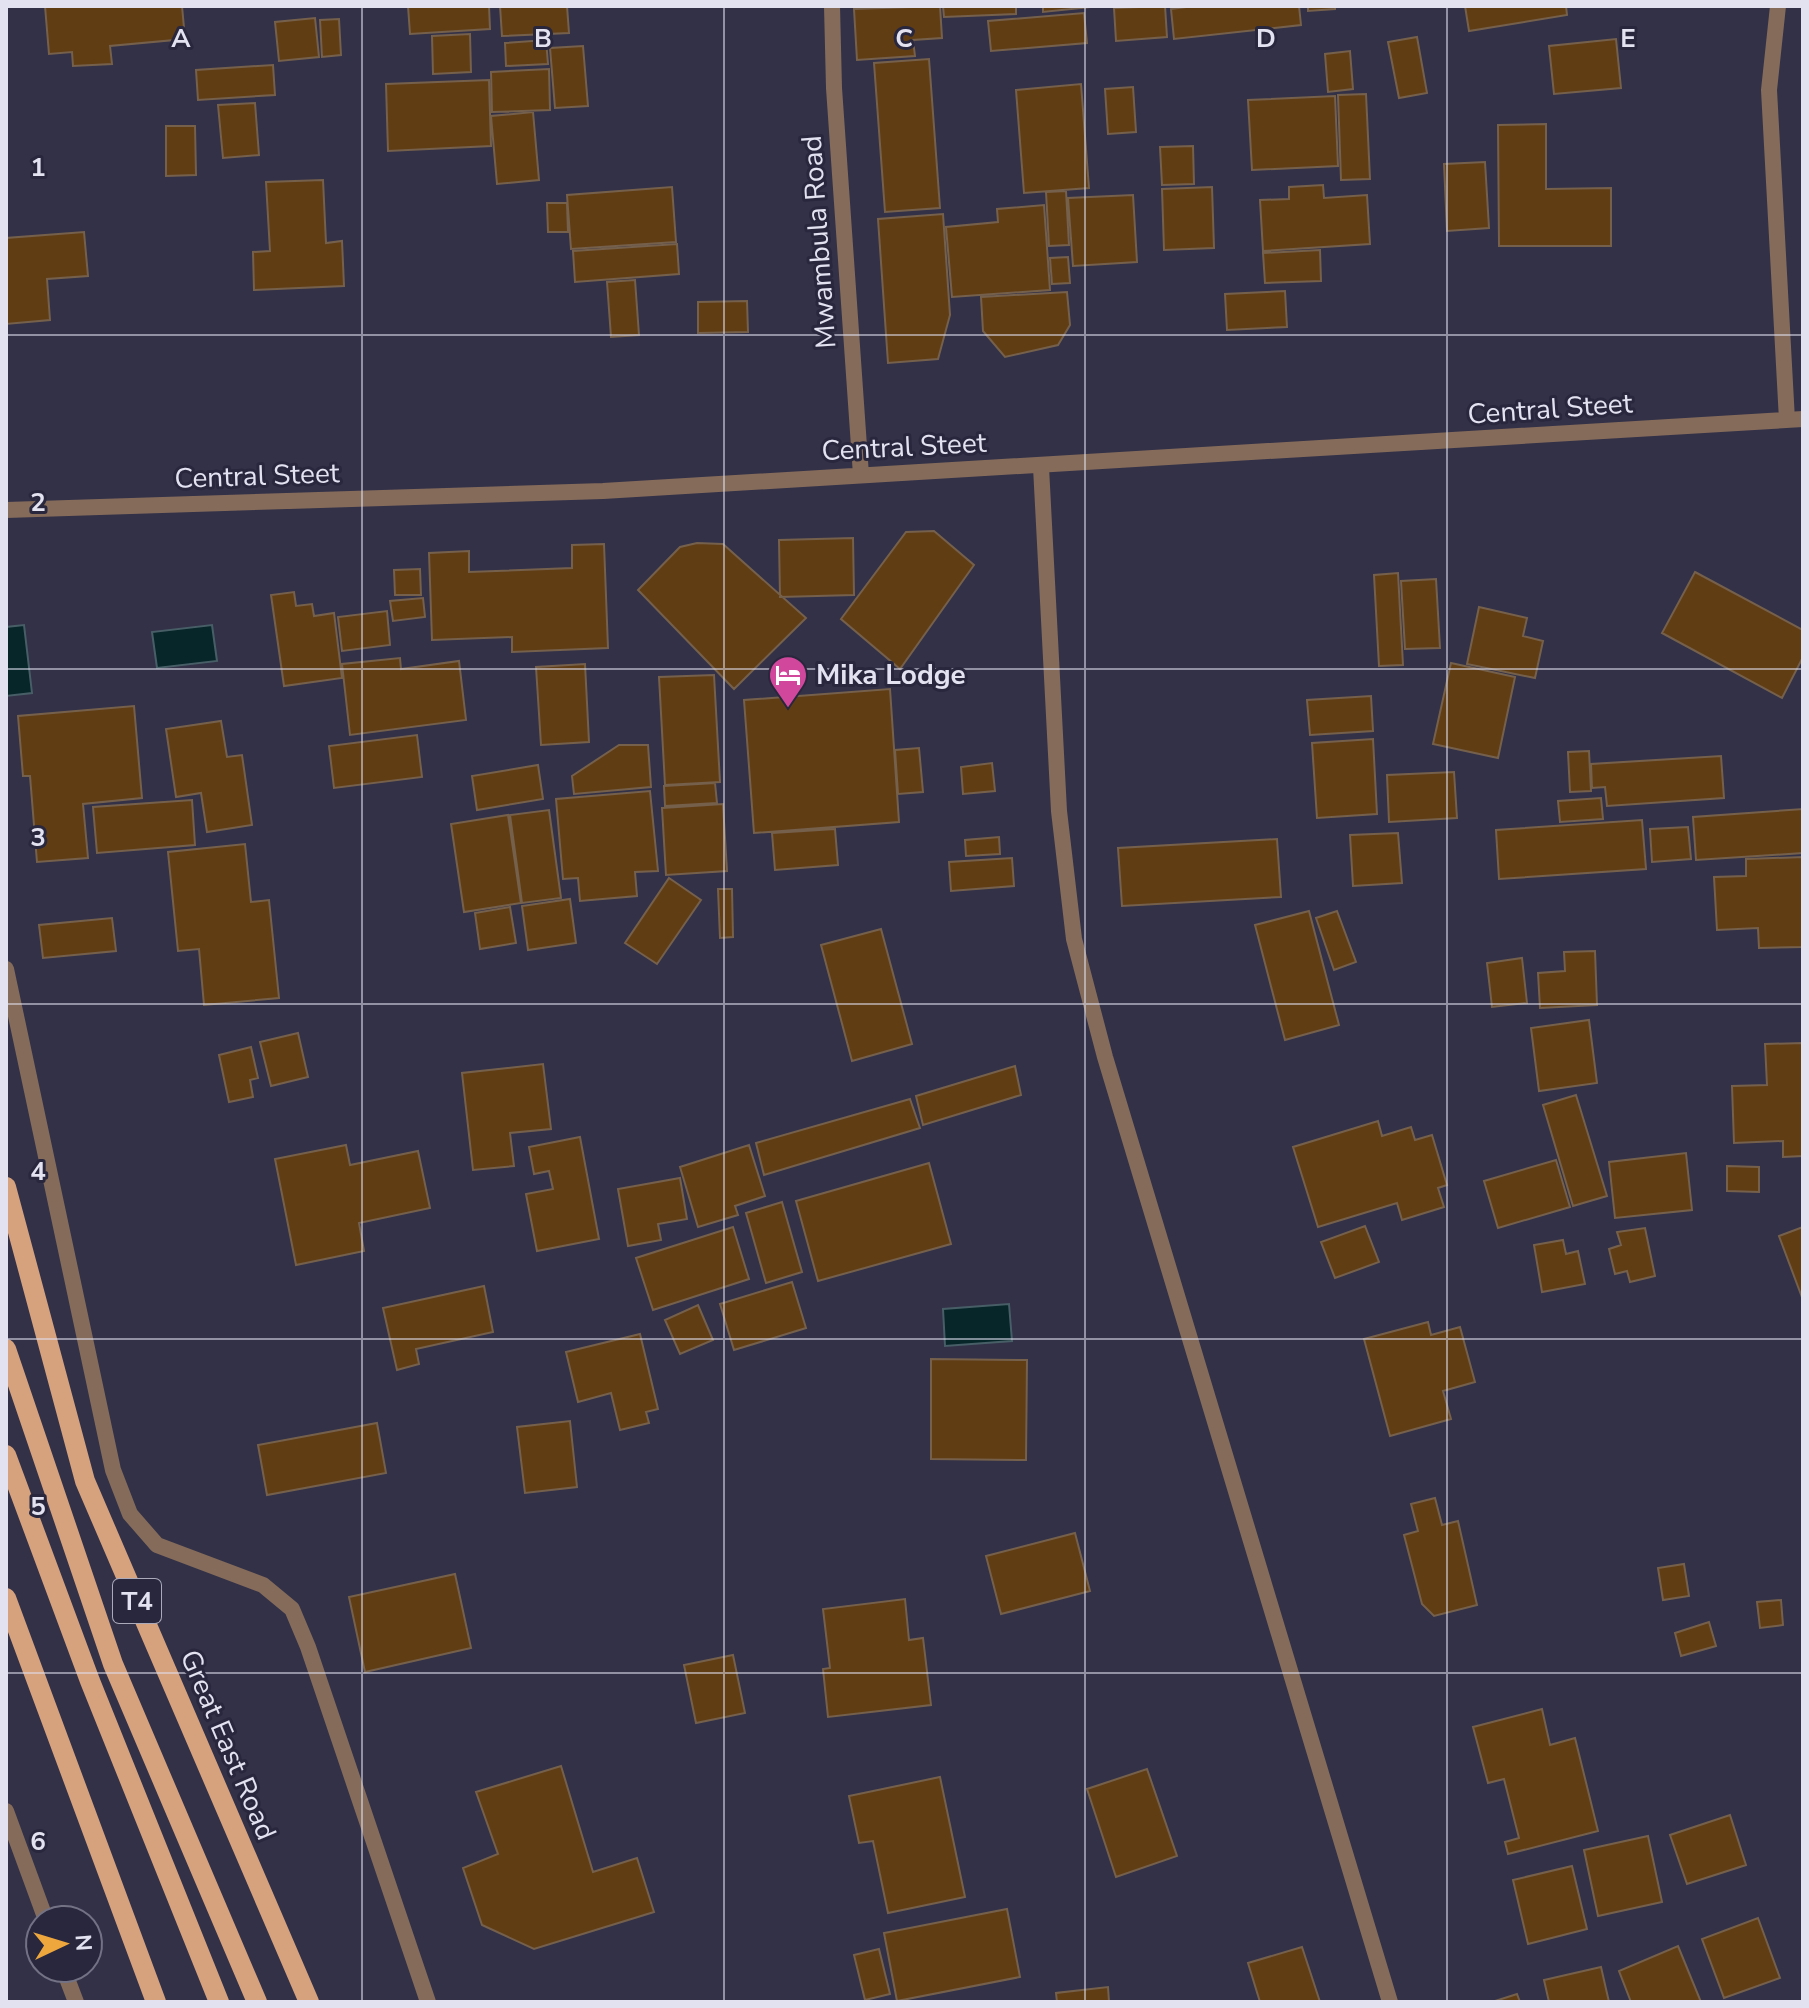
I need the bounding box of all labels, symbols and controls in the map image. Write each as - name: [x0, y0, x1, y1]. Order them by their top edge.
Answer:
- text: A: [171, 21, 191, 56]
- text: B: [534, 21, 552, 56]
- text: C: [895, 21, 913, 56]
- text: D: [1256, 21, 1276, 56]
- text: E: [1620, 21, 1636, 56]
- street label: Mwambula Road: [793, 134, 845, 350]
- text: 1: [30, 150, 46, 185]
- street label: Central Steet: [1466, 384, 1634, 434]
- street label: Central Steet: [821, 424, 988, 470]
- street label: Central Steet: [174, 454, 340, 498]
- text: 2: [30, 485, 46, 520]
- hotel icon: Mika Lodge: [767, 654, 809, 709]
- place label: Mika Lodge: [816, 656, 966, 694]
- text: 3: [30, 820, 46, 855]
- text: 4: [30, 1154, 46, 1189]
- text: 5: [30, 1489, 46, 1524]
- road number: T4: [113, 1579, 161, 1623]
- street label: Great East Road: [171, 1644, 285, 1846]
- text: 6: [30, 1824, 46, 1859]
- north arrow: [24, 1904, 104, 1984]
- text: N: [67, 1933, 98, 1952]

